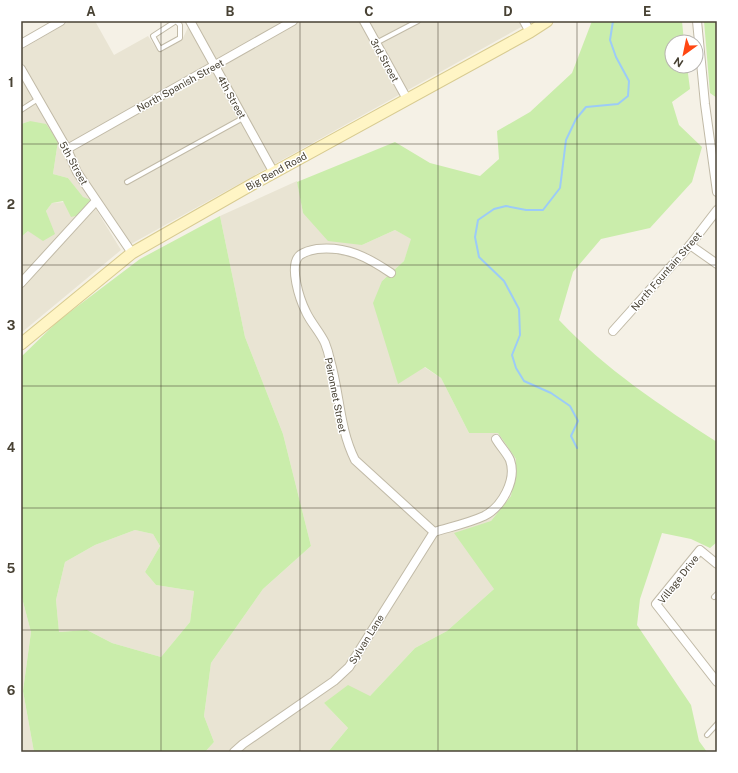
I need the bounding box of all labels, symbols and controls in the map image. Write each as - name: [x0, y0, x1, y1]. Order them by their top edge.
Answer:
- text: A: [86, 4, 96, 19]
- text: B: [226, 4, 235, 19]
- text: C: [364, 4, 374, 19]
- text: D: [503, 4, 513, 19]
- text: E: [643, 4, 651, 19]
- north arrow: [664, 34, 704, 74]
- street label: 3rd Street: [368, 36, 402, 84]
- text: N: [672, 55, 685, 70]
- street label: North Spanish Street: [134, 56, 226, 114]
- street label: 4th Street: [215, 73, 249, 121]
- text: 1: [8, 75, 14, 90]
- street label: 5th Street: [57, 139, 91, 187]
- street label: Big Bend Road: [243, 149, 309, 193]
- text: 2: [7, 197, 15, 212]
- street label: North Fountain Street: [628, 229, 704, 313]
- text: 3: [7, 318, 16, 333]
- street label: Peironnet Street: [323, 356, 349, 434]
- text: 4: [7, 440, 16, 455]
- street label: Village Drive: [655, 552, 701, 606]
- text: 5: [7, 561, 16, 576]
- street label: Sylvan Lane: [346, 612, 386, 666]
- text: 6: [7, 683, 16, 698]

